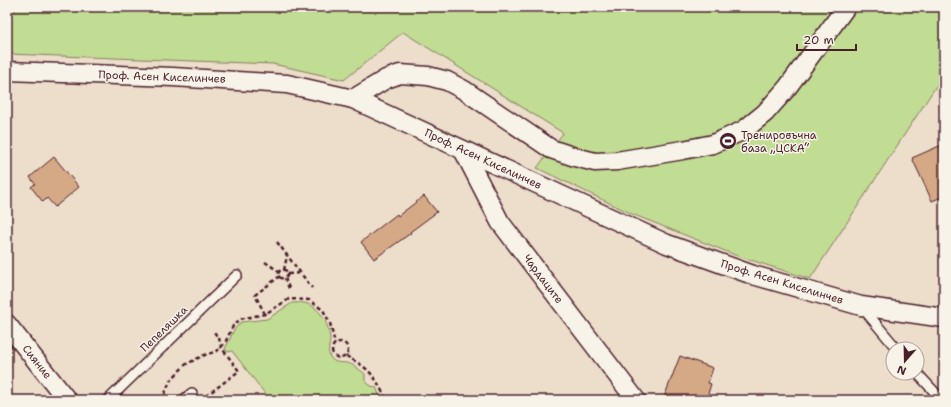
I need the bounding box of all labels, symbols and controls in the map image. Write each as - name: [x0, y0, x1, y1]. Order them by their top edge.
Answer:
- scale bar: [797, 26, 856, 52]
- text: 20 m: [803, 32, 834, 48]
- street label: Проф. Асен Киселинчев: [98, 67, 226, 87]
- street label: Проф. Асен Киселинчев: [422, 125, 544, 193]
- place label: Тренировъчна база „ЦСКА“: [741, 128, 817, 156]
- sports icon: Тренировъчна база „ЦСКА“: [718, 131, 738, 151]
- street label: Чардаците: [520, 251, 566, 307]
- street label: Проф. Асен Киселинчев: [719, 256, 845, 308]
- street label: Пепеляшка: [137, 303, 191, 355]
- north arrow: [885, 341, 925, 381]
- street label: Сияние: [19, 342, 55, 382]
- text: N: [895, 361, 908, 378]

